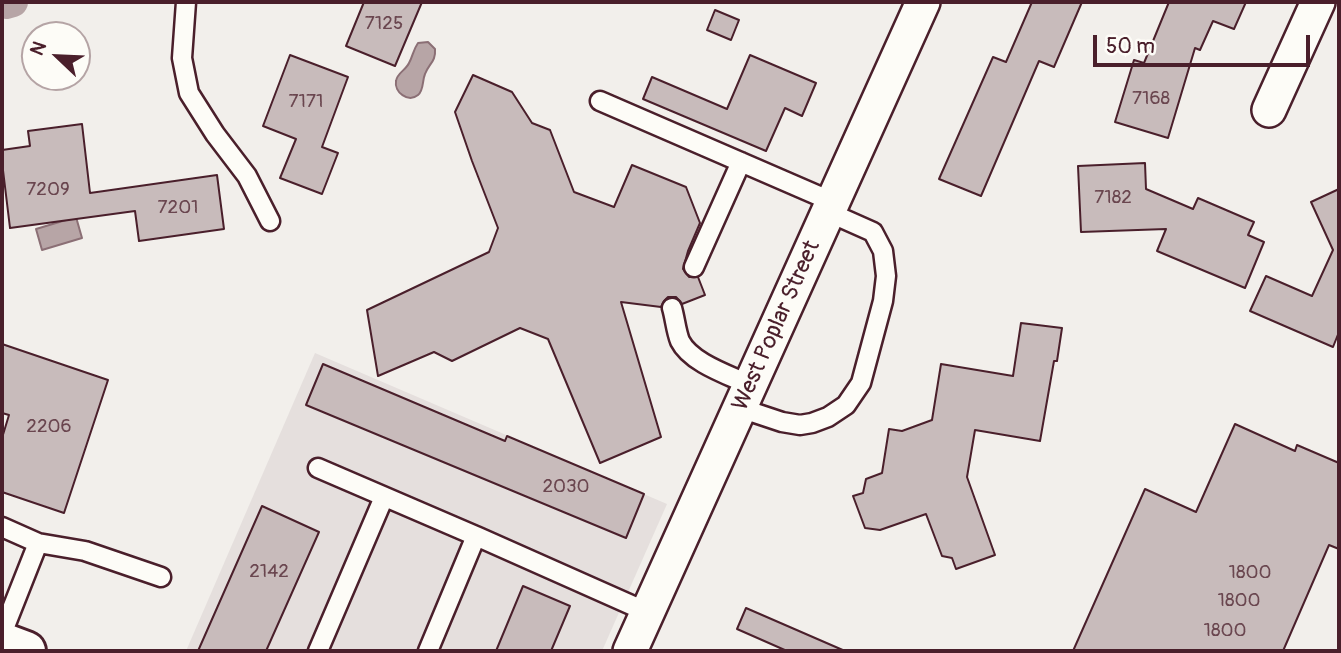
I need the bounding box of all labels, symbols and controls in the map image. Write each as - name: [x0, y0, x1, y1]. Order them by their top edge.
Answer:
- house number: 7125: [365, 13, 403, 35]
- north arrow: [21, 21, 91, 91]
- scale bar: [1096, 21, 1313, 65]
- text: 50 m: [1106, 33, 1155, 60]
- text: N: [25, 38, 52, 59]
- house number: 7168: [1132, 88, 1170, 110]
- house number: 7171: [289, 91, 323, 113]
- house number: 7209: [26, 179, 70, 201]
- house number: 7182: [1094, 187, 1132, 209]
- house number: 7201: [157, 197, 199, 219]
- street label: West Poplar Street: [727, 237, 827, 415]
- house number: 2206: [26, 416, 72, 438]
- house number: 2030: [542, 476, 590, 498]
- house number: 2142: [249, 561, 289, 583]
- house number: 1800: [1229, 562, 1271, 584]
- house number: 1800: [1218, 590, 1260, 612]
- house number: 1800: [1204, 620, 1246, 642]

